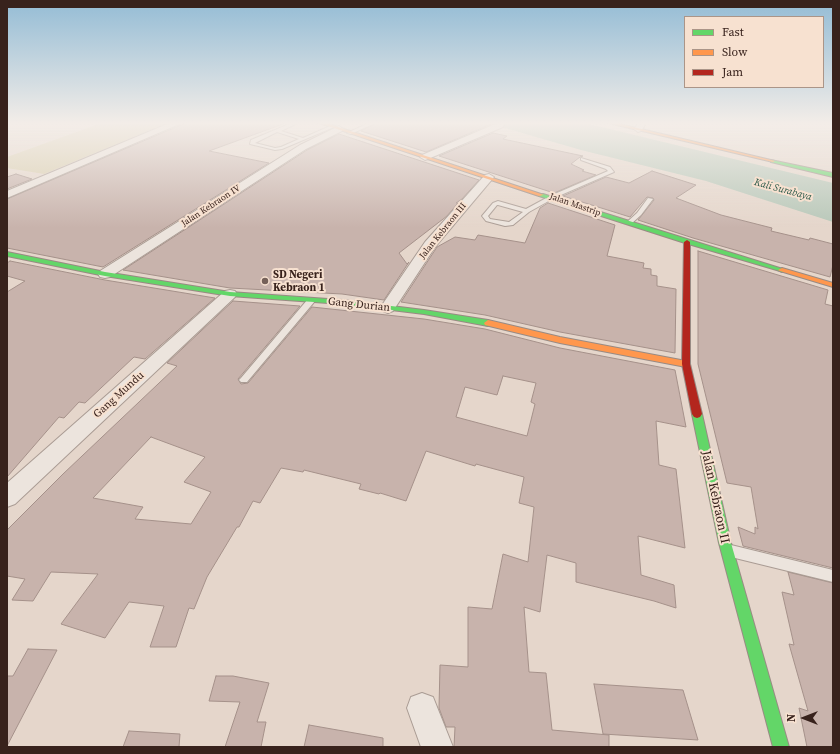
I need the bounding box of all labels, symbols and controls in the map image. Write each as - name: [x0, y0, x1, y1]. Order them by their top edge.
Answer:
- legend: [684, 16, 824, 88]
- text: Fast: [722, 24, 744, 40]
- text: Slow: [722, 44, 747, 60]
- text: Jam: [722, 64, 743, 80]
- water label: Kali Surabaya: [753, 177, 813, 203]
- street label: Jalan Kebraon IV: [180, 183, 242, 229]
- street label: Jalan Mastrip: [548, 191, 602, 219]
- street label: Jalan Kebraon III: [417, 201, 469, 261]
- place label: SD Negeri Kebraon 1: [273, 268, 325, 294]
- marker: SD Negeri Kebraon 1: [260, 276, 270, 286]
- street label: Gang Durian: [327, 295, 391, 315]
- street label: Gang Mundu: [91, 369, 147, 421]
- street label: Jalan Kebraon II: [698, 449, 732, 545]
- north arrow: [784, 698, 824, 738]
- text: N: [784, 714, 799, 722]

